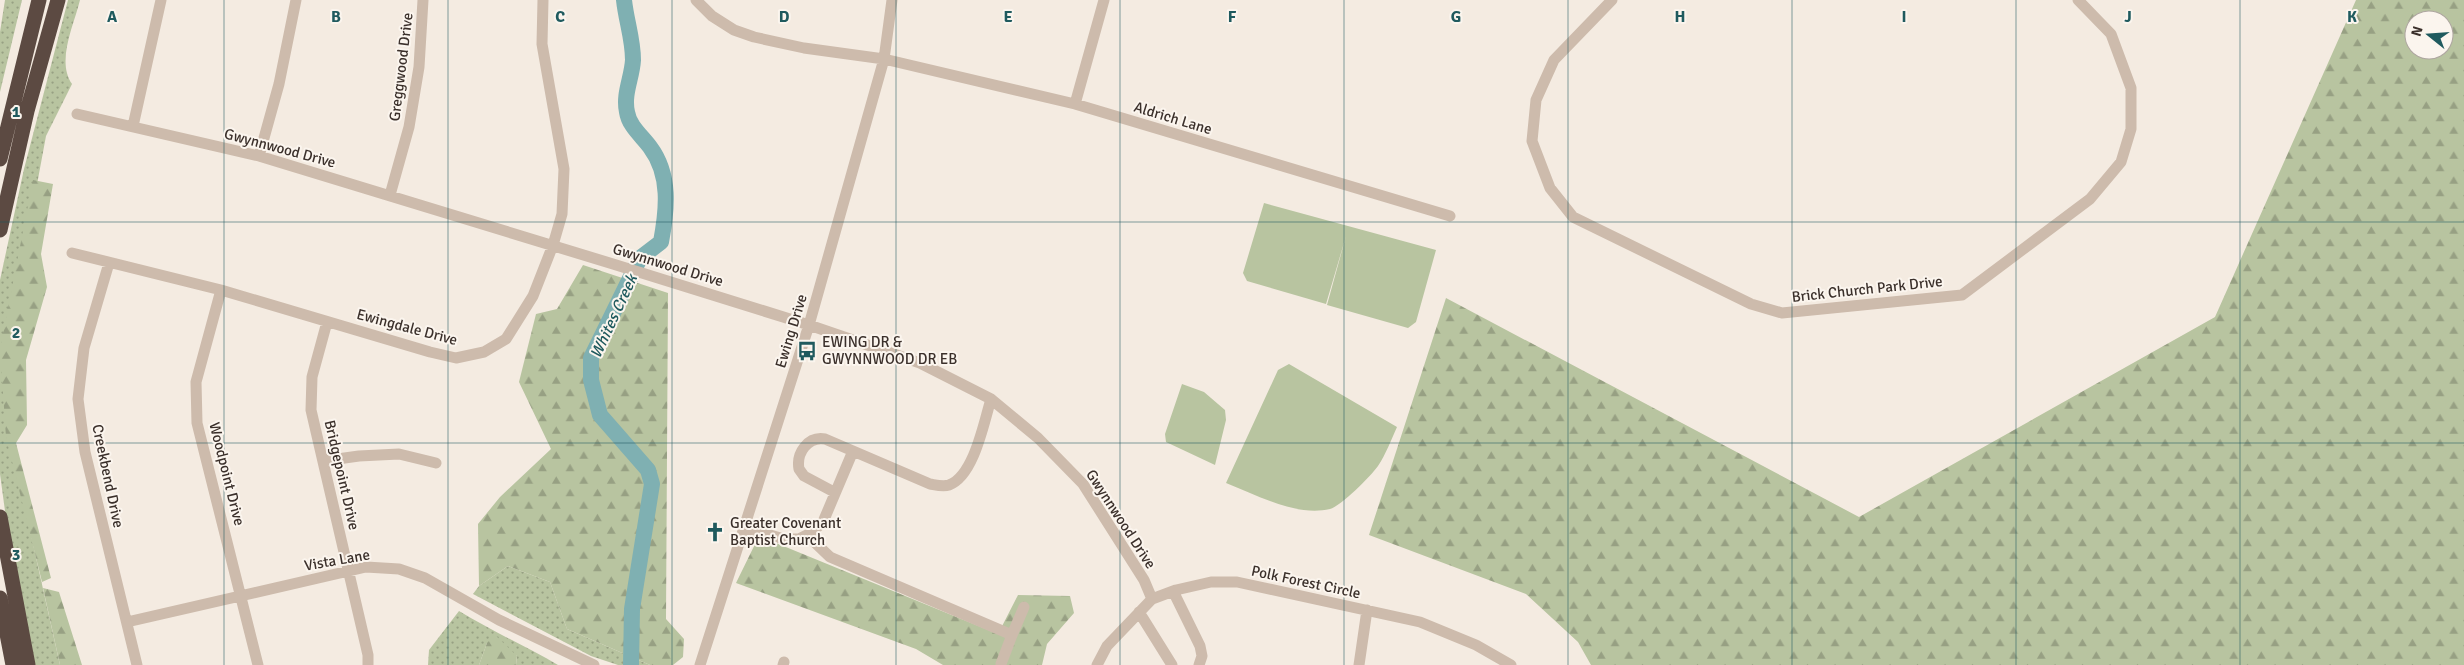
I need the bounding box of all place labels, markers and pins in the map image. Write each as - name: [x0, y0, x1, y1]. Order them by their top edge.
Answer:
- place label: EWING DR & GWYNNWOOD DR EB: [822, 333, 957, 368]
- bus stop icon: EWING DR & GWYNNWOOD DR EB: [796, 340, 818, 362]
- place label: Greater Covenant Baptist Church: [730, 514, 841, 549]
- church icon: Greater Covenant Baptist Church: [704, 521, 726, 543]

